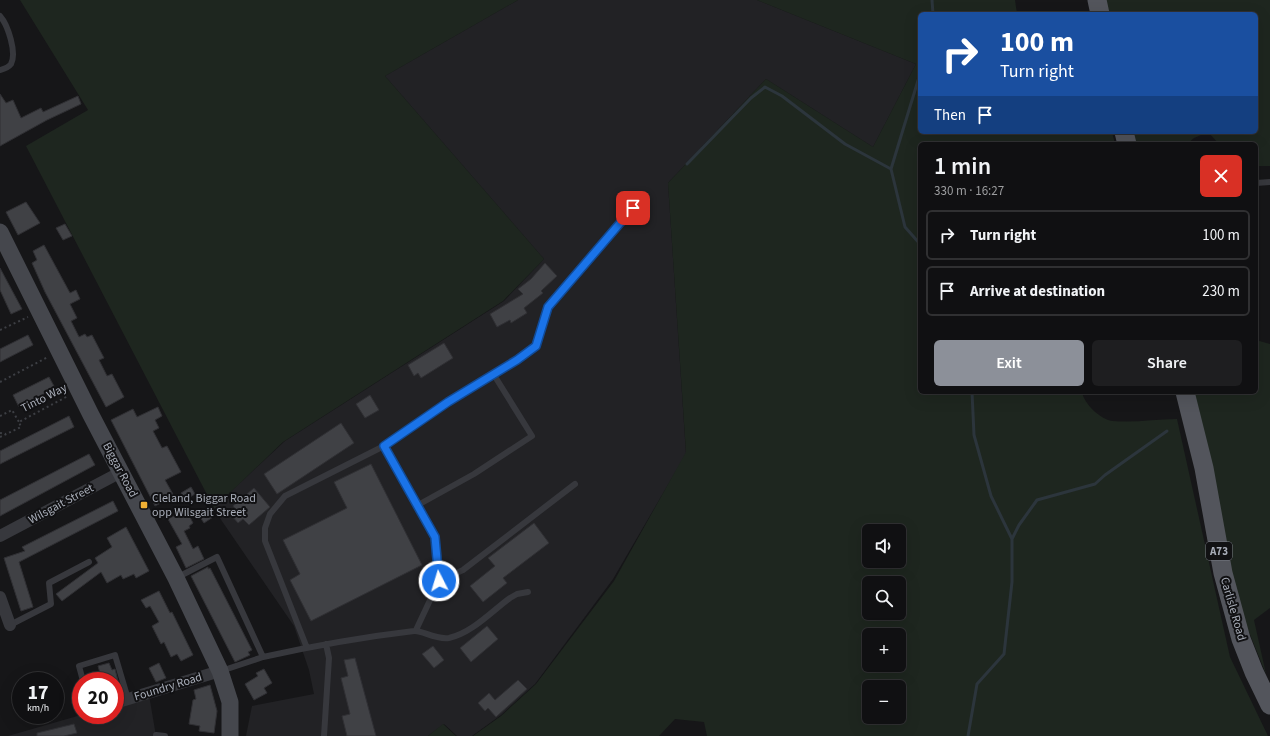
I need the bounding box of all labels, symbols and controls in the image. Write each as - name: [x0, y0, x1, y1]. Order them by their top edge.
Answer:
- text: 100 m: [1000, 22, 1074, 62]
- icon: right: [934, 28, 986, 80]
- text: Turn right: [1000, 59, 1074, 84]
- icon: arrive: [974, 104, 996, 126]
- text: Then: [934, 105, 966, 126]
- text: 1 min: [934, 149, 991, 184]
- button: close: [1200, 155, 1242, 197]
- text: 330 m · 16:27: [934, 182, 1004, 200]
- pin: [616, 191, 650, 225]
- icon: arrive: [622, 197, 644, 219]
- icon: right: [936, 224, 958, 246]
- text: Turn right: [970, 225, 1036, 246]
- text: 100 m: [1202, 225, 1240, 246]
- icon: arrive: [936, 280, 958, 302]
- text: Arrive at destination: [970, 281, 1105, 302]
- text: 230 m: [1202, 281, 1240, 302]
- button: Exit: [934, 340, 1084, 386]
- button: Share: [1092, 340, 1242, 386]
- street label: Tinto Way: [18, 379, 70, 417]
- street label: Biggar Road: [98, 439, 142, 501]
- street label: Wilsgait Street: [25, 480, 97, 528]
- place label: Cleland, Biggar Road opp Wilsgait Street: [152, 490, 256, 521]
- marker: Cleland, Biggar Road opp Wilsgait Street: [139, 500, 149, 510]
- map controls: [862, 524, 906, 724]
- button: sound: [862, 524, 906, 568]
- road number: A73: [1206, 542, 1232, 560]
- position arrow: [418, 560, 460, 602]
- street label: Carlisle Road: [1216, 575, 1250, 643]
- button: search: [862, 576, 906, 620]
- button: +: [862, 628, 906, 672]
- street label: Foundry Road: [132, 669, 204, 705]
- speed limit sign: 20: [72, 672, 124, 724]
- text: 17: [27, 679, 49, 707]
- button: −: [862, 680, 906, 724]
- text: km/h: [27, 701, 49, 715]

